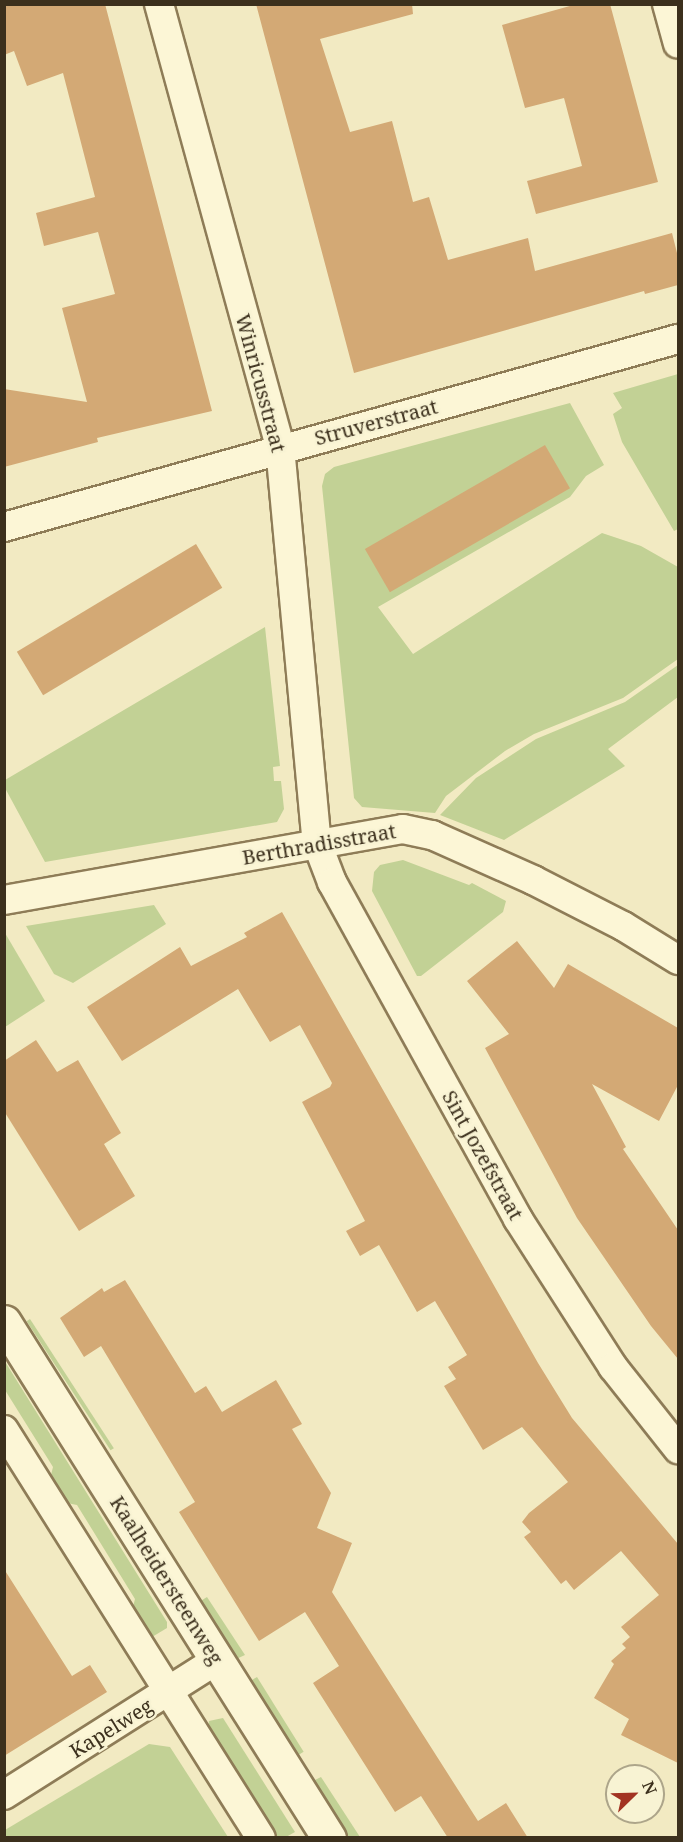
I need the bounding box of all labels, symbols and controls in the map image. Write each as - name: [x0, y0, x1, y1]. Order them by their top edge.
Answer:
- street label: Winricusstraat: [231, 311, 291, 455]
- street label: Struverstraat: [312, 394, 440, 450]
- street label: Berthradisstraat: [240, 819, 398, 869]
- street label: Sint Jozefstraat: [438, 1086, 528, 1224]
- street label: Kaalheidersteenweg: [105, 1491, 229, 1669]
- street label: Kapelweg: [65, 1693, 157, 1763]
- north arrow: [605, 1764, 665, 1824]
- text: N: [637, 1778, 662, 1798]

